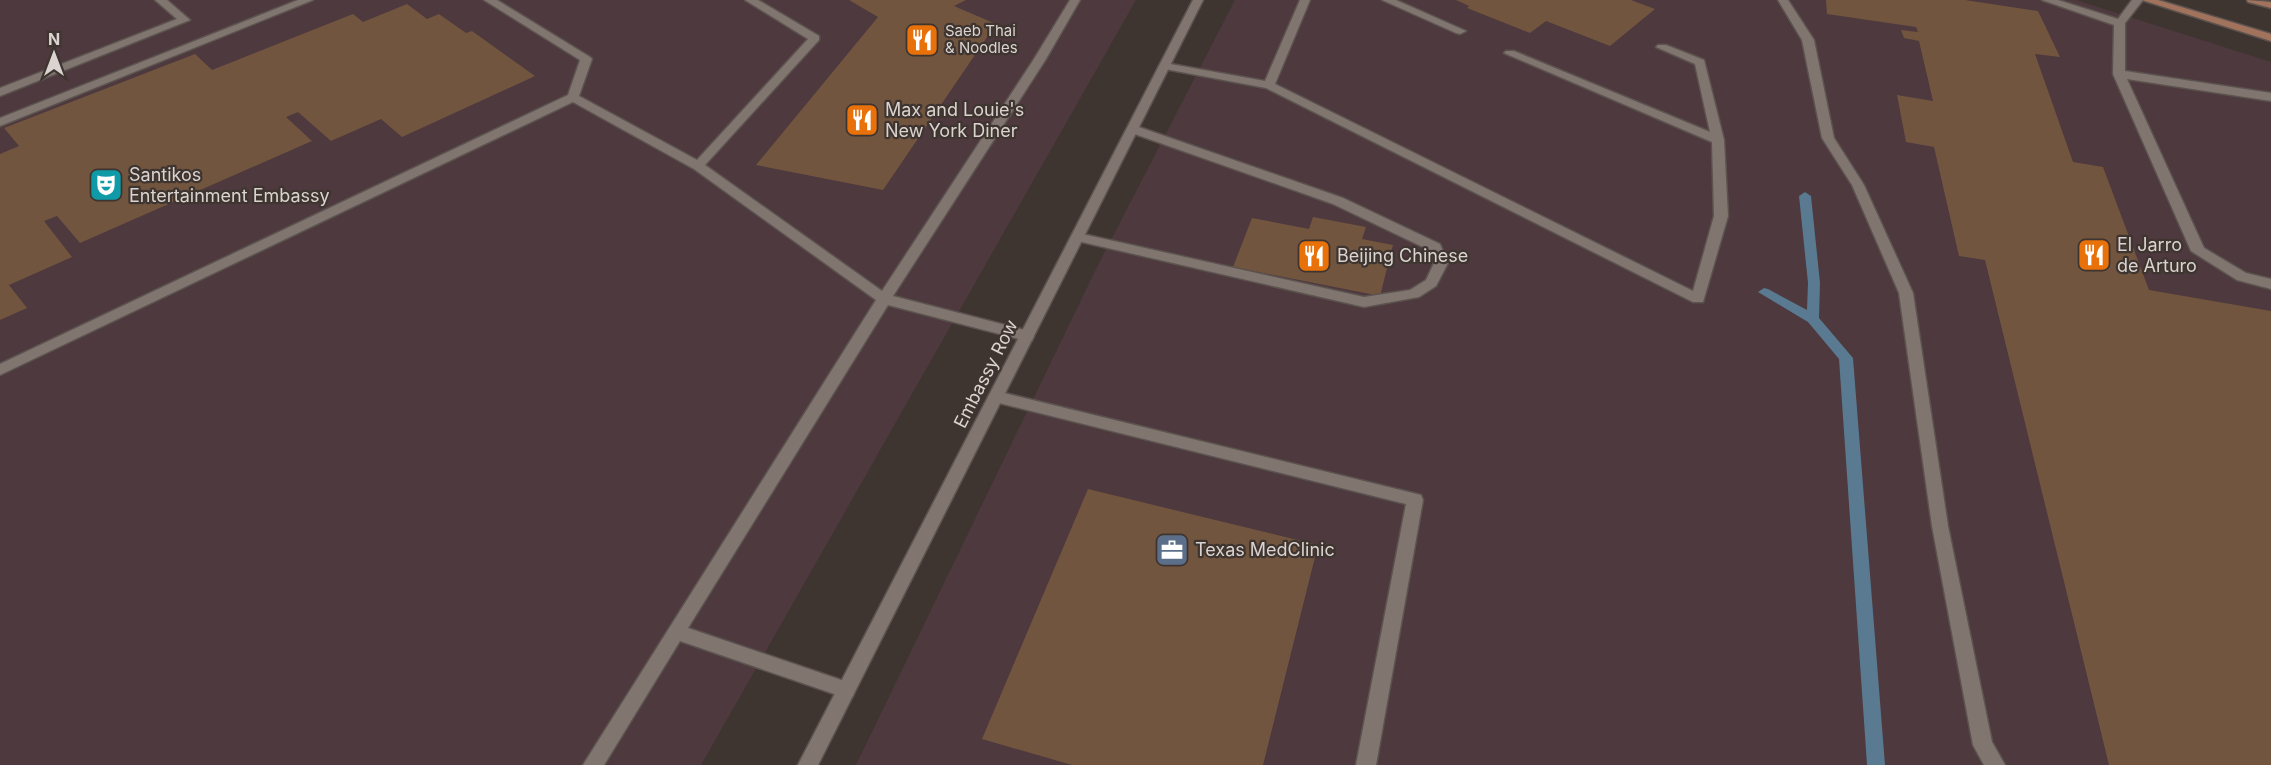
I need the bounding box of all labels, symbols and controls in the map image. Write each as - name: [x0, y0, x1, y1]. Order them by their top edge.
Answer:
- place label: Saeb Thai & Noodles: [945, 21, 1018, 57]
- restaurant icon: Saeb Thai & Noodles: [904, 22, 940, 58]
- north arrow: [24, 24, 84, 84]
- text: N: [48, 29, 60, 49]
- place label: Max and Louie's New York Diner: [885, 99, 1024, 141]
- restaurant icon: Max and Louie's New York Diner: [844, 102, 880, 138]
- place label: Santikos Entertainment Embassy: [129, 164, 330, 206]
- theatre icon: Santikos Entertainment Embassy: [88, 167, 124, 203]
- place label: El Jarro de Arturo: [2117, 234, 2197, 276]
- restaurant icon: El Jarro de Arturo: [2076, 237, 2112, 273]
- restaurant icon: Beijing Chinese: [1296, 238, 1332, 274]
- place label: Beijing Chinese: [1337, 245, 1468, 266]
- street label: Embassy Row: [949, 316, 1022, 431]
- office icon: Texas MedClinic: [1154, 532, 1190, 568]
- place label: Texas MedClinic: [1195, 539, 1335, 560]

